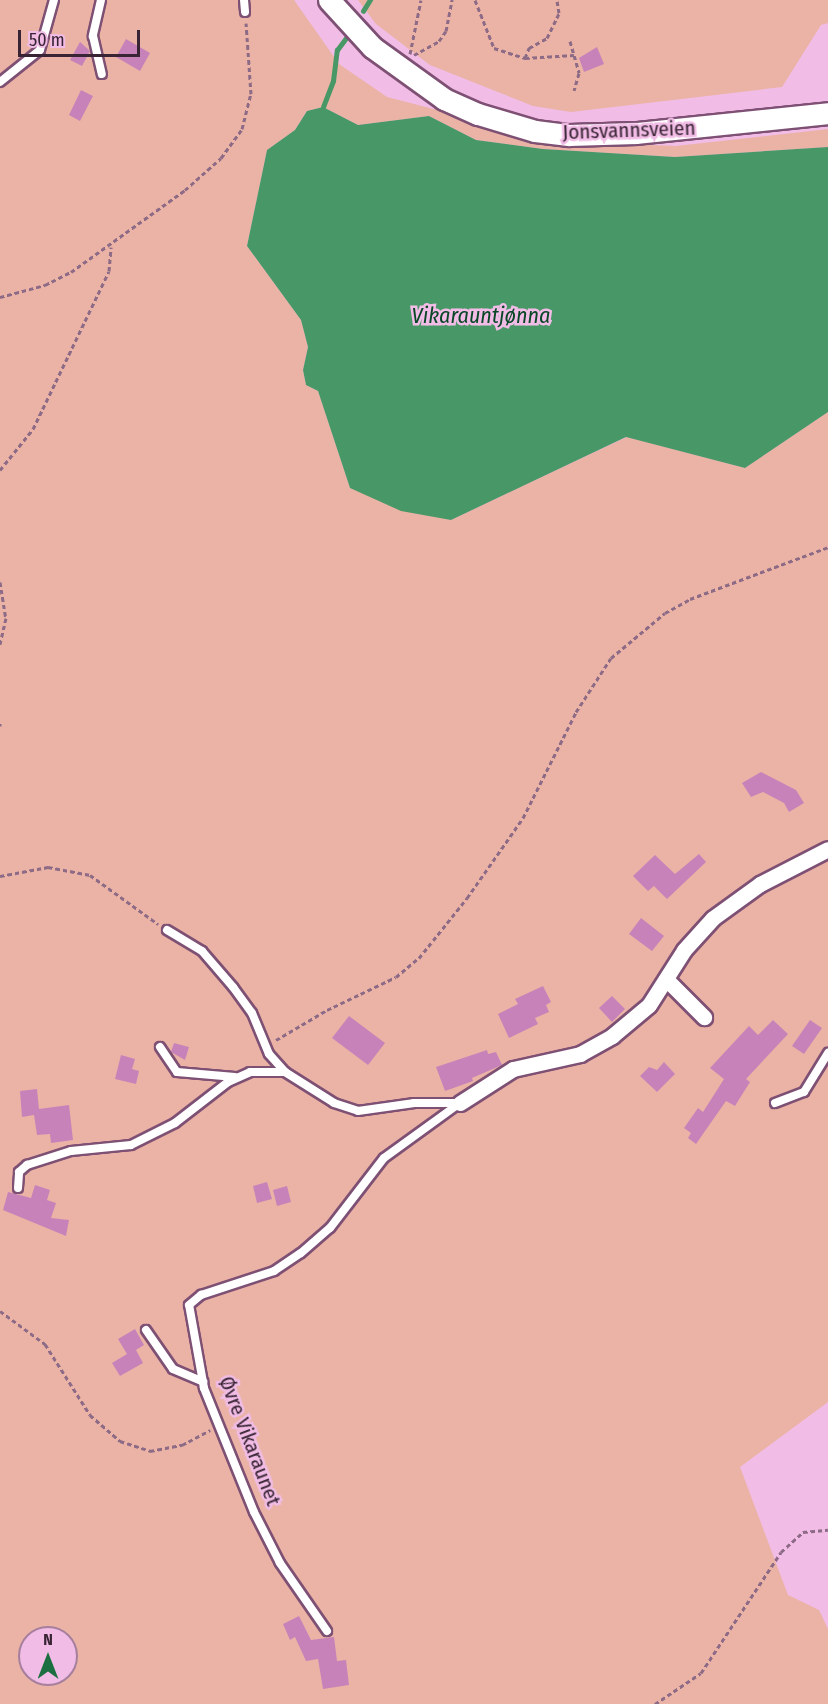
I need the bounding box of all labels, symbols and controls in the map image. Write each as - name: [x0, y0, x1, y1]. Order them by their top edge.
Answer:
- scale bar: [21, 18, 142, 56]
- text: 50 m: [29, 29, 65, 51]
- street label: Jonsvannsveien: [562, 115, 696, 145]
- water label: Vikarauntjønna: [412, 303, 550, 329]
- street label: Øvre Vikaraunet: [214, 1373, 286, 1509]
- north arrow: [18, 1626, 78, 1686]
- text: N: [43, 1630, 53, 1649]

